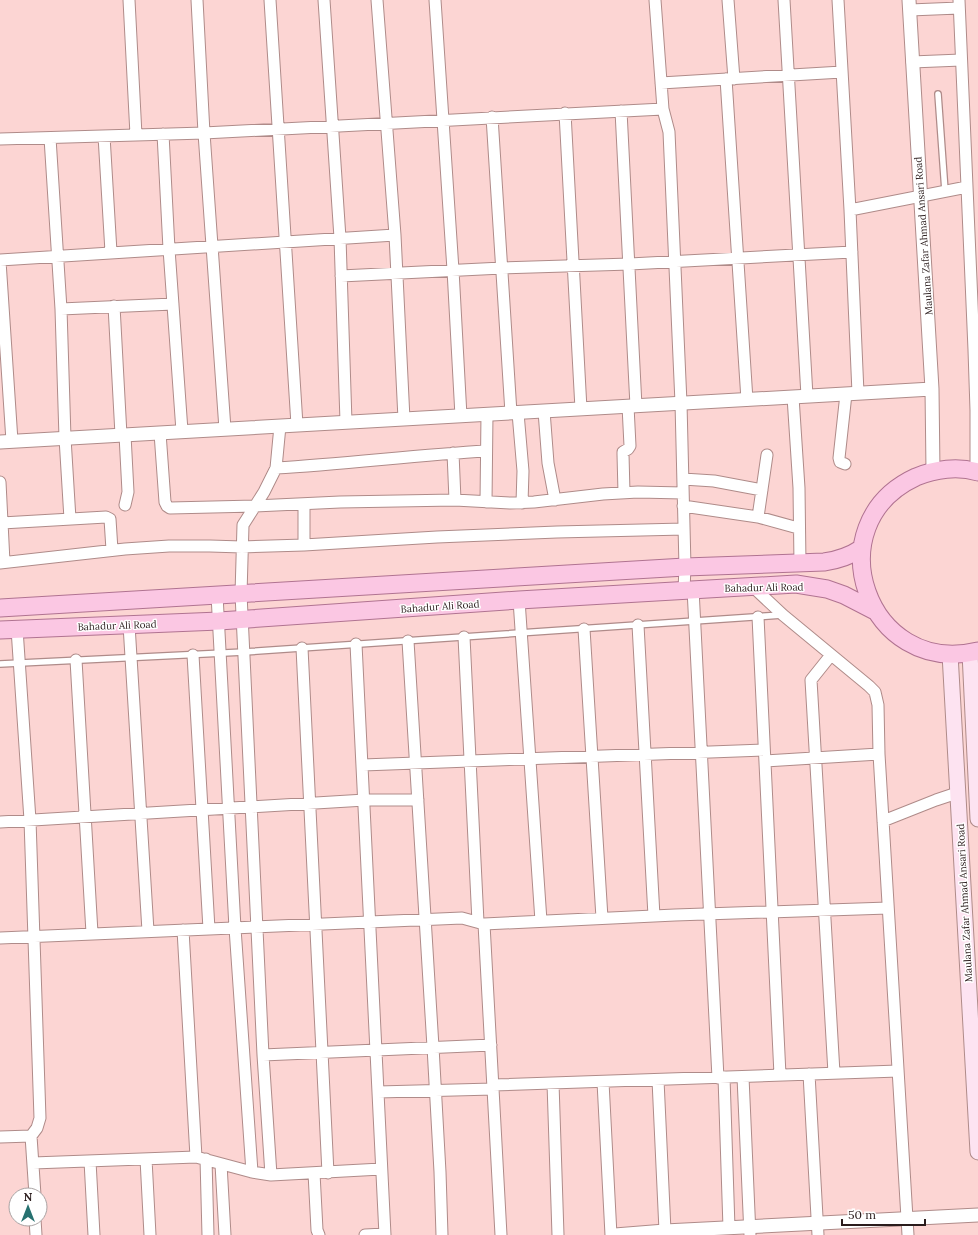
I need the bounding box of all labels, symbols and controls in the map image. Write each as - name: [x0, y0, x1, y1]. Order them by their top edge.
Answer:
- street label: Maulana Zafar Ahmad Ansari Road: [911, 156, 936, 316]
- street label: Bahadur Ali Road: [724, 580, 804, 595]
- street label: Bahadur Ali Road: [400, 597, 480, 616]
- street label: Bahadur Ali Road: [77, 618, 157, 633]
- street label: Maulana Zafar Ahmad Ansari Road: [954, 823, 975, 983]
- north arrow: [8, 1187, 48, 1227]
- text: N: [24, 1190, 33, 1204]
- scale bar: [842, 1201, 925, 1227]
- text: 50 m: [848, 1207, 876, 1222]

